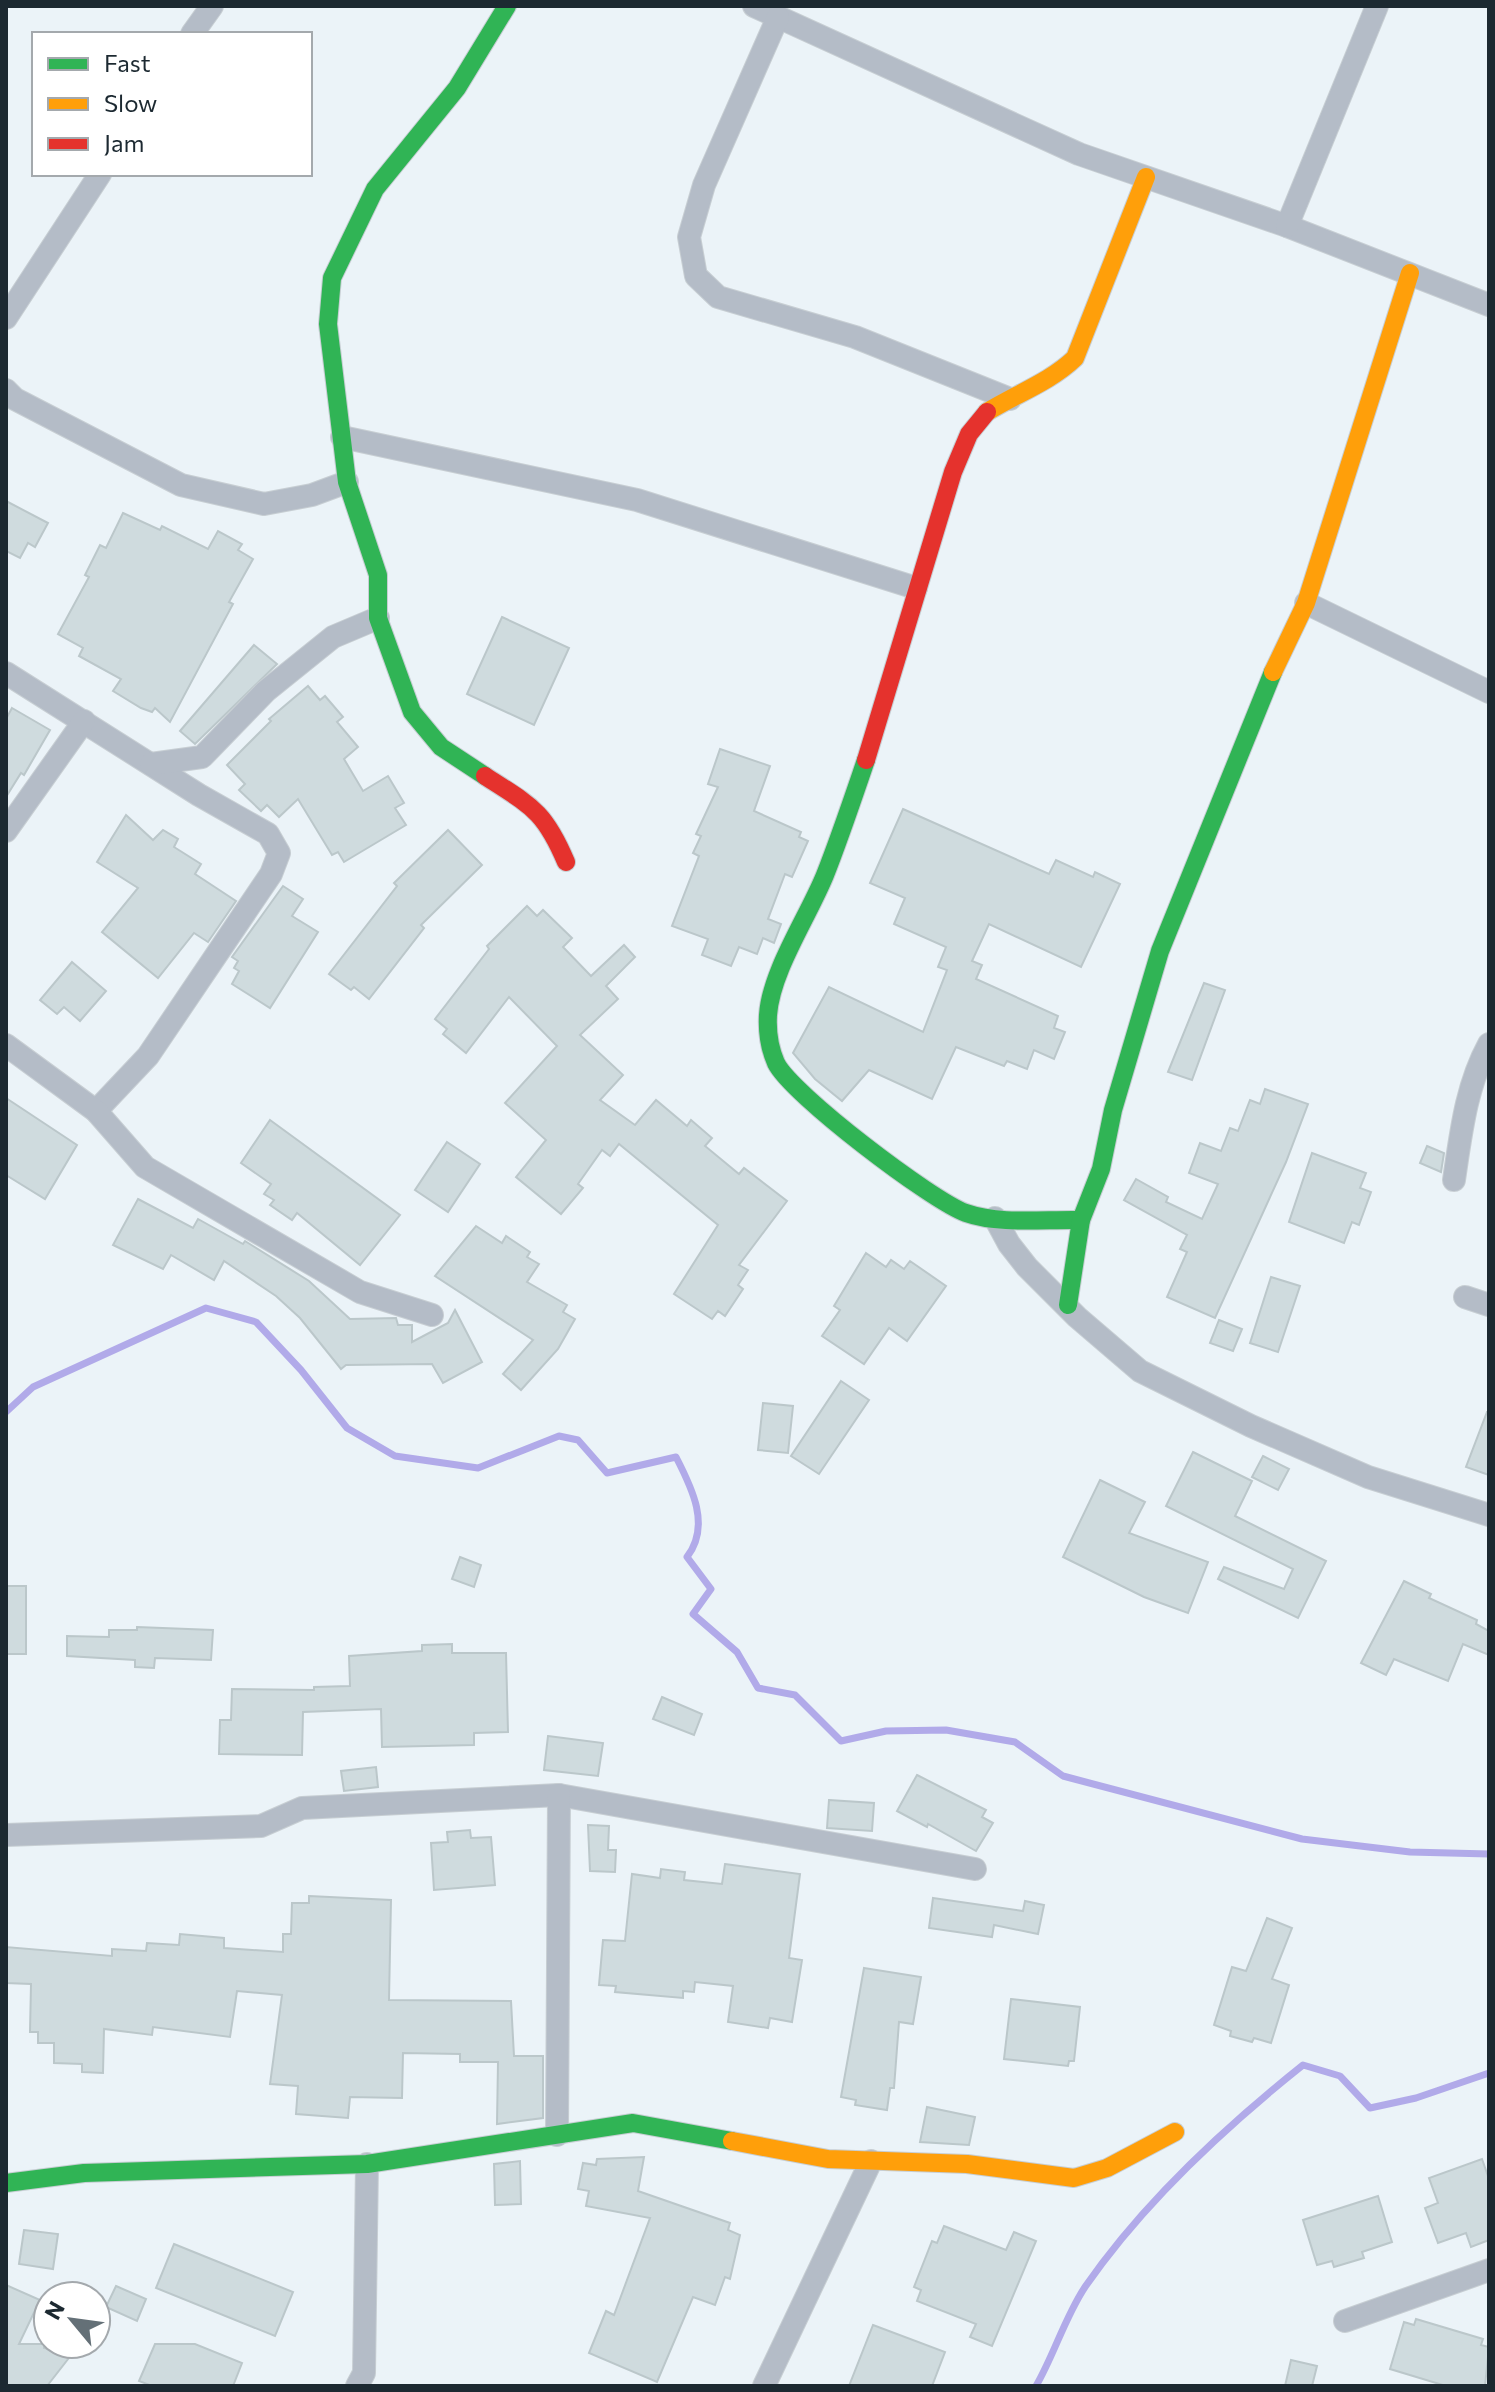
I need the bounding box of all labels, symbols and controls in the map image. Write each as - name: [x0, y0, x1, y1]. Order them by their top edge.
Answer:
- legend: [32, 32, 312, 176]
- text: Fast: [104, 48, 151, 77]
- text: Slow: [104, 88, 157, 117]
- text: Jam: [104, 128, 144, 157]
- north arrow: [32, 2280, 112, 2360]
- text: N: [38, 2296, 70, 2324]

